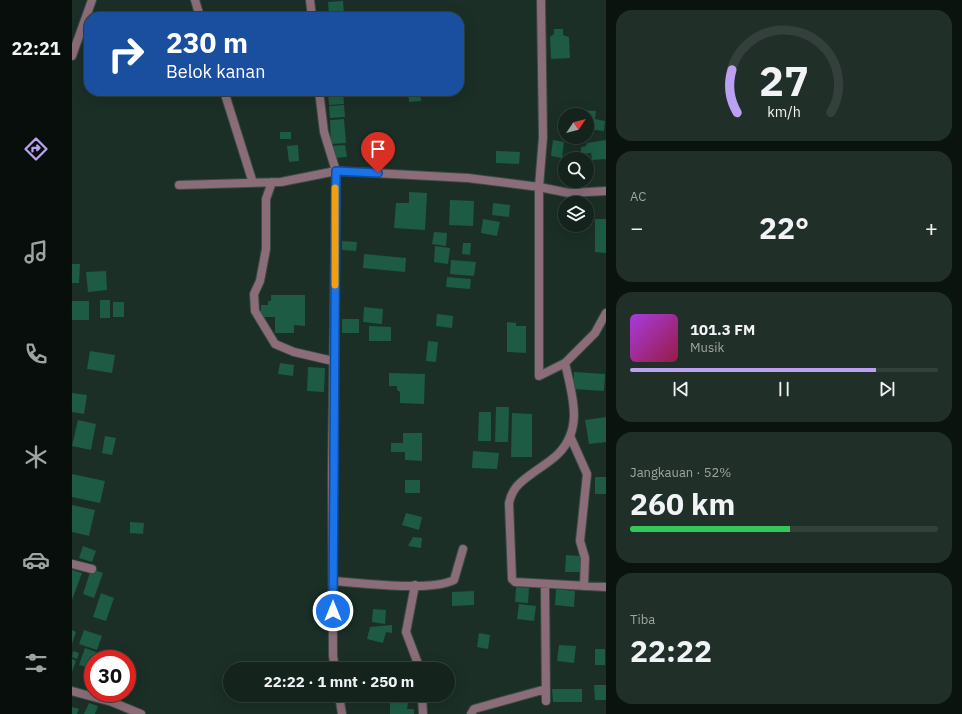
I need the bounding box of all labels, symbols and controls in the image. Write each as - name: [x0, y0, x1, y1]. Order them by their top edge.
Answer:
- text: 230 m: [166, 24, 248, 61]
- icon: right: [100, 28, 152, 80]
- text: 22:21: [11, 37, 61, 60]
- text: 27: [759, 53, 809, 107]
- text: Belok kanan: [166, 60, 265, 83]
- text: km/h: [767, 102, 801, 121]
- north arrow: [558, 108, 594, 144]
- map controls: [558, 108, 594, 232]
- pin: [361, 132, 395, 173]
- icon: directions: [22, 135, 50, 163]
- icon: arrive: [367, 138, 389, 160]
- button: search: [558, 152, 594, 188]
- text: AC: [630, 188, 646, 205]
- button: layers: [558, 196, 594, 232]
- text: 22°: [759, 208, 809, 247]
- text: −: [630, 213, 643, 242]
- text: +: [925, 213, 938, 242]
- icon: music: [22, 238, 50, 266]
- text: 101.3 FM: [690, 320, 755, 339]
- text: Musik: [690, 339, 724, 356]
- icon: phone: [22, 340, 50, 368]
- icon: previous: [670, 378, 692, 400]
- icon: pause: [773, 378, 795, 400]
- icon: next: [876, 378, 898, 400]
- icon: climate: [22, 443, 50, 471]
- text: Jangkauan · 52%: [630, 464, 731, 481]
- text: 260 km: [630, 484, 735, 523]
- icon: car: [22, 546, 50, 574]
- position arrow: [312, 590, 354, 632]
- text: Tiba: [630, 611, 655, 628]
- text: 22:22: [630, 631, 712, 670]
- icon: filters: [22, 649, 50, 677]
- speed limit sign: 30: [84, 650, 136, 702]
- text: 22:22 · 1 mnt · 250 m: [264, 672, 414, 691]

